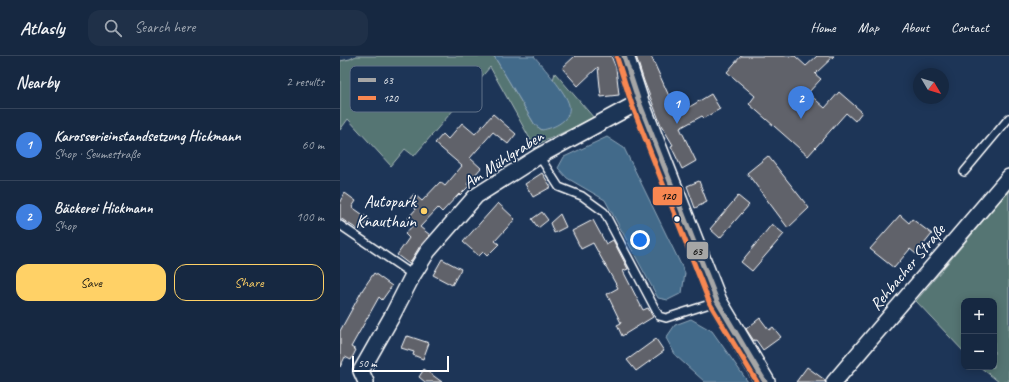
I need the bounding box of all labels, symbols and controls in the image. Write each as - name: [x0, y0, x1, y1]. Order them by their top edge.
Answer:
- search box: [88, 10, 368, 46]
- text: Atlasly: [20, 16, 64, 40]
- icon: search: [102, 17, 124, 39]
- text: Search here: [134, 18, 195, 37]
- text: Home: [810, 19, 836, 36]
- text: Map: [858, 19, 879, 36]
- text: About: [901, 19, 929, 36]
- text: Contact: [951, 19, 989, 36]
- legend: [350, 66, 482, 112]
- north arrow: [913, 68, 949, 104]
- text: Nearby: [16, 72, 59, 93]
- text: 63: [383, 73, 394, 87]
- text: 2 results: [286, 74, 324, 90]
- pin: 2: [788, 86, 814, 119]
- text: 120: [383, 91, 399, 105]
- pin: 1: [664, 91, 690, 124]
- street label: Am Mühlgraben: [459, 125, 549, 193]
- text: Karosserieinstandsetzung Hickmann: [54, 127, 241, 146]
- text: 1: [26, 137, 32, 153]
- text: 60 m: [302, 137, 324, 153]
- text: Shop · Seumestraße: [54, 146, 140, 162]
- line badge: 120: [652, 186, 683, 206]
- text: 120: [661, 189, 676, 203]
- place label: Autopark Knauthain: [356, 191, 418, 232]
- text: Bäckerei Hickmann: [54, 199, 153, 218]
- marker: Autopark Knauthain: [419, 206, 429, 216]
- text: 2: [26, 209, 32, 225]
- text: 100 m: [296, 209, 324, 225]
- unlabelled marker: [672, 214, 682, 224]
- text: Shop: [54, 218, 76, 234]
- street label: Rehbacher Straße: [865, 219, 951, 315]
- your location: [630, 230, 650, 250]
- line badge: 63: [686, 241, 709, 260]
- text: 63: [692, 244, 703, 258]
- button: Save: [16, 264, 166, 301]
- button: Share: [174, 264, 324, 301]
- map controls: [961, 298, 997, 370]
- button: +: [961, 298, 997, 334]
- button: −: [961, 334, 997, 370]
- scale bar: [352, 354, 449, 373]
- text: 50 m: [358, 356, 377, 370]

